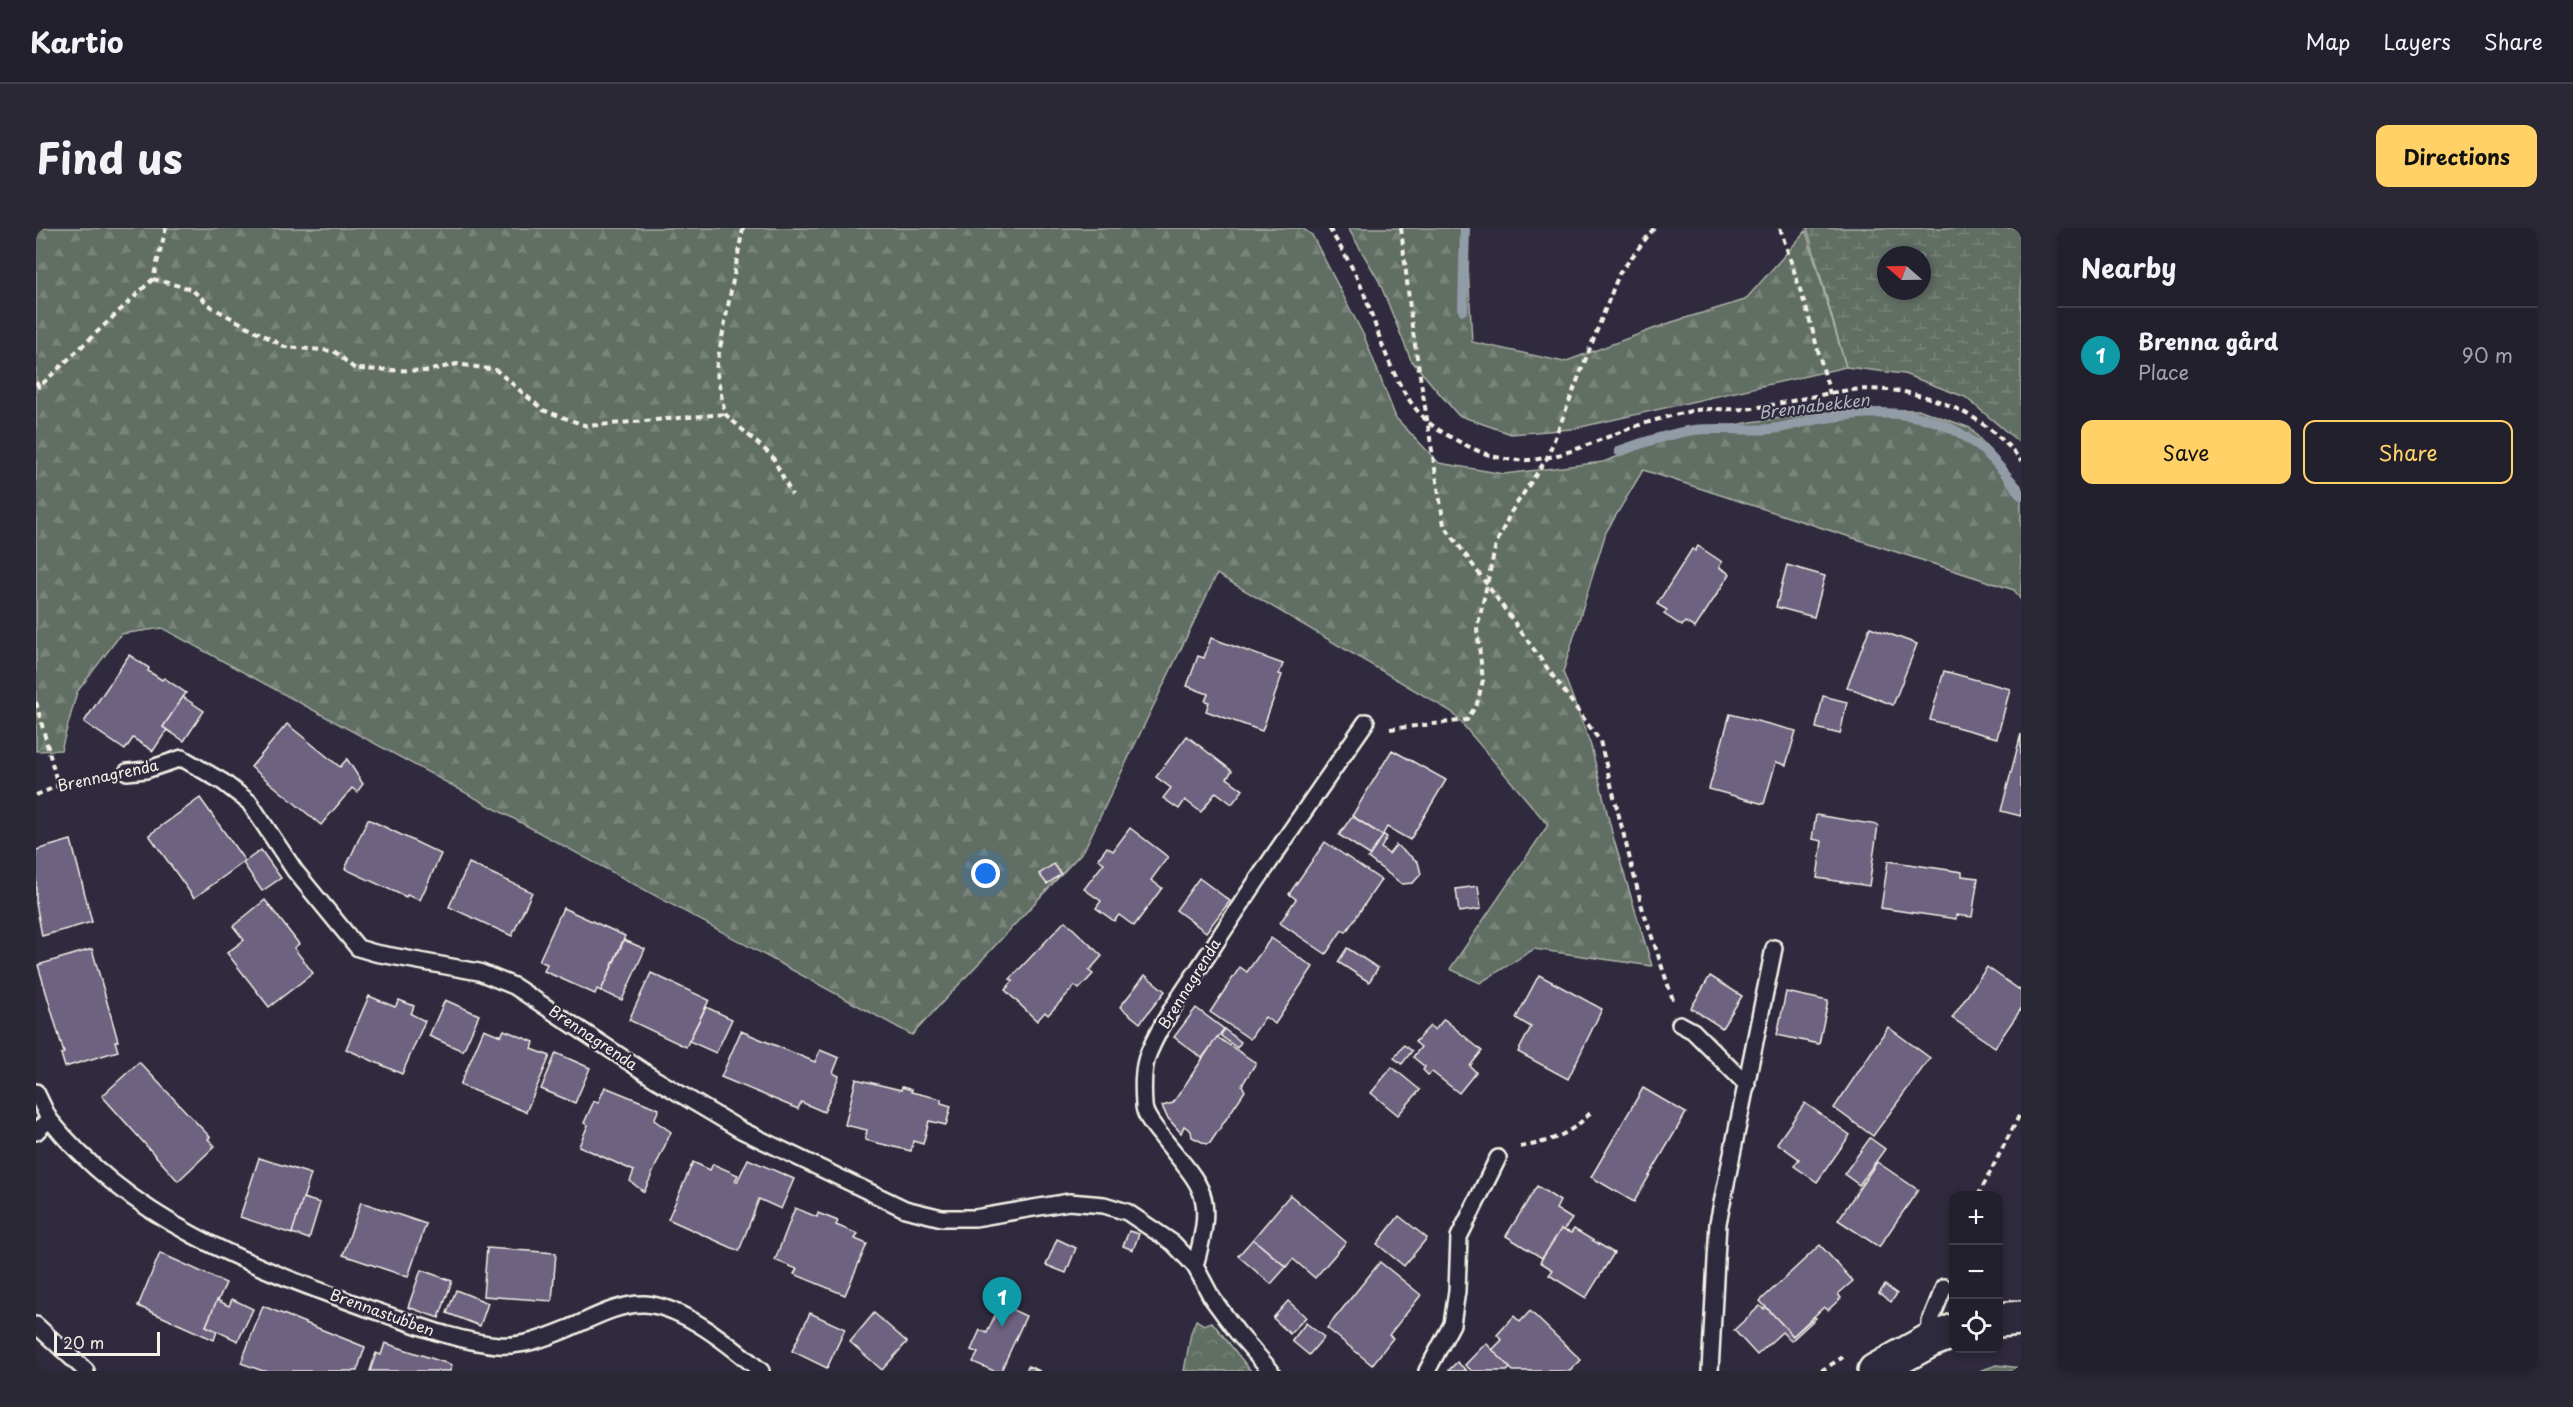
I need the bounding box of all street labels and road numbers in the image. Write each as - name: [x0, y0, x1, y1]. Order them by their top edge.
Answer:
- street label: Brennagrenda: [55, 752, 161, 796]
- street label: Brennagrenda: [1152, 933, 1226, 1033]
- street label: Brennagrenda: [545, 998, 644, 1075]
- street label: Brennastubben: [327, 1282, 438, 1341]

